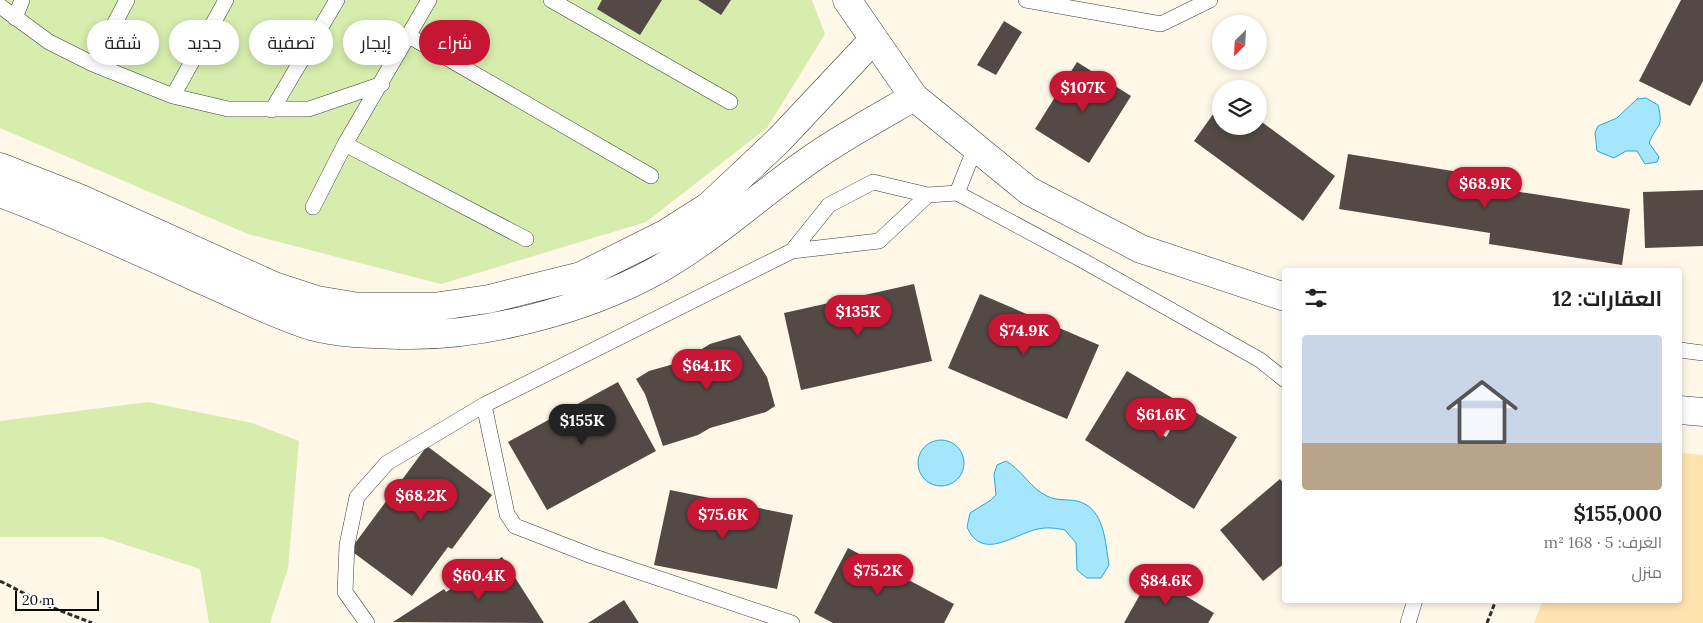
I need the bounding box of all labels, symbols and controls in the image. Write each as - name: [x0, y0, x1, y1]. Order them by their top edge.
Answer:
- north arrow: [1212, 15, 1268, 70]
- map controls: [1212, 15, 1267, 135]
- chip: شقة: [87, 20, 159, 65]
- chip: جديد: [169, 20, 239, 65]
- chip: تصفية: [249, 20, 333, 65]
- chip: إيجار: [343, 20, 409, 65]
- chip: شراء: [419, 20, 490, 65]
- pin: $107K: [1048, 70, 1118, 113]
- text: $107K: [1061, 77, 1105, 97]
- button: layers: [1212, 80, 1267, 135]
- pin: $68.9K: [1444, 166, 1526, 209]
- text: $68.9K: [1459, 173, 1511, 193]
- icon: filters: [1302, 284, 1330, 312]
- text: العقارات: 12: [1552, 285, 1662, 312]
- pin: $135K: [823, 294, 893, 337]
- text: $135K: [836, 301, 880, 321]
- pin: $74.9K: [983, 314, 1065, 356]
- text: $74.9K: [999, 320, 1049, 340]
- pin: $64.1K: [666, 348, 748, 391]
- text: $64.1K: [683, 355, 731, 375]
- icon: home: [1437, 367, 1527, 457]
- pin: $61.6K: [1120, 398, 1202, 440]
- pin: $155K: [547, 404, 617, 446]
- text: $61.6K: [1136, 404, 1186, 424]
- text: $155K: [560, 410, 604, 430]
- pin: $68.2K: [380, 478, 462, 521]
- text: $68.2K: [395, 485, 447, 505]
- pin: $75.6K: [682, 498, 764, 540]
- text: $155,000: [1573, 500, 1662, 527]
- text: $75.6K: [698, 504, 748, 524]
- text: الغرف: 5 · 168 m²: [1544, 532, 1662, 552]
- pin: $75.2K: [837, 554, 919, 596]
- pin: $60.4K: [438, 558, 520, 601]
- text: $75.2K: [853, 560, 903, 580]
- text: منزل: [1632, 562, 1662, 582]
- pin: $84.6K: [1125, 564, 1207, 606]
- text: $60.4K: [453, 565, 505, 585]
- text: $84.6K: [1140, 570, 1192, 590]
- scale bar: [15, 588, 99, 611]
- text: 20 m: [22, 591, 54, 609]

